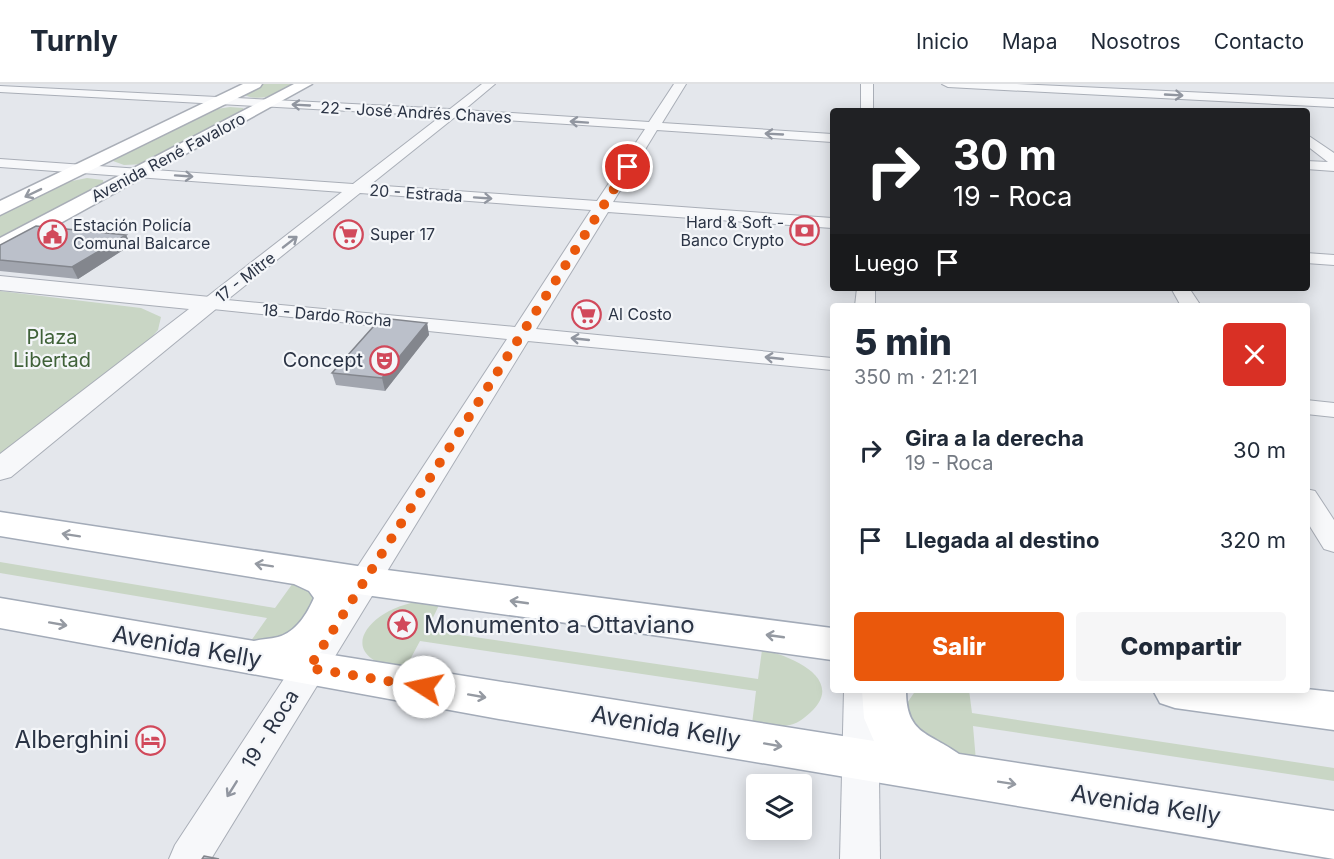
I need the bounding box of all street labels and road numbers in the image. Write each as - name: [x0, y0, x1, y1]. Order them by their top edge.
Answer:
- street label: 22 - José Andrés Chaves: [320, 97, 512, 127]
- street label: Avenida René Favaloro: [87, 108, 249, 206]
- street label: 20 - Estrada: [369, 180, 463, 206]
- street label: 17 - Mitre: [211, 247, 279, 307]
- street label: 18 - Dardo Rocha: [261, 299, 393, 331]
- street label: Avenida Kelly: [110, 619, 264, 674]
- street label: 19 - Roca: [236, 685, 304, 773]
- street label: Avenida Kelly: [589, 699, 743, 754]
- street label: Avenida Kelly: [1069, 778, 1223, 831]

